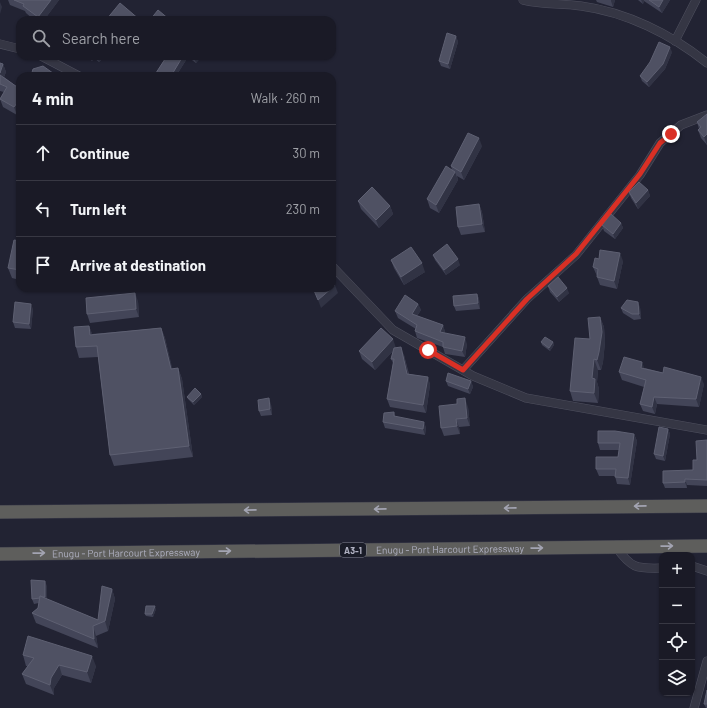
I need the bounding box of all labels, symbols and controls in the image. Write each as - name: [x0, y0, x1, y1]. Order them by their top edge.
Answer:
- search box: [16, 16, 336, 60]
- icon: search: [30, 27, 52, 49]
- text: Search here: [62, 29, 140, 47]
- text: 4 min: [32, 88, 74, 108]
- text: Walk · 260 m: [251, 90, 320, 106]
- route end: [662, 125, 680, 143]
- icon: ahead: [32, 142, 54, 164]
- text: Continue: [70, 144, 130, 162]
- text: 30 m: [293, 145, 320, 161]
- icon: left: [32, 198, 54, 220]
- text: Turn left: [70, 200, 126, 218]
- text: 230 m: [286, 201, 320, 217]
- icon: arrive: [32, 254, 54, 276]
- text: Arrive at destination: [70, 256, 206, 274]
- route start: [419, 341, 437, 359]
- one-way arrow: [634, 503, 647, 510]
- one-way arrow: [504, 504, 517, 512]
- one-way arrow: [374, 505, 387, 513]
- one-way arrow: [244, 506, 257, 514]
- street label: Enugu - Port Harcourt Expressway: [376, 542, 524, 556]
- one-way arrow: [660, 542, 673, 550]
- road number: A3-1: [340, 543, 366, 557]
- one-way arrow: [530, 544, 543, 551]
- street label: Enugu - Port Harcourt Expressway: [52, 546, 200, 559]
- one-way arrow: [218, 547, 231, 555]
- one-way arrow: [32, 549, 45, 557]
- map controls: [659, 552, 695, 696]
- button: +: [659, 552, 695, 588]
- button: −: [659, 588, 695, 624]
- button: locate: [659, 624, 695, 660]
- button: layers: [659, 660, 695, 696]

